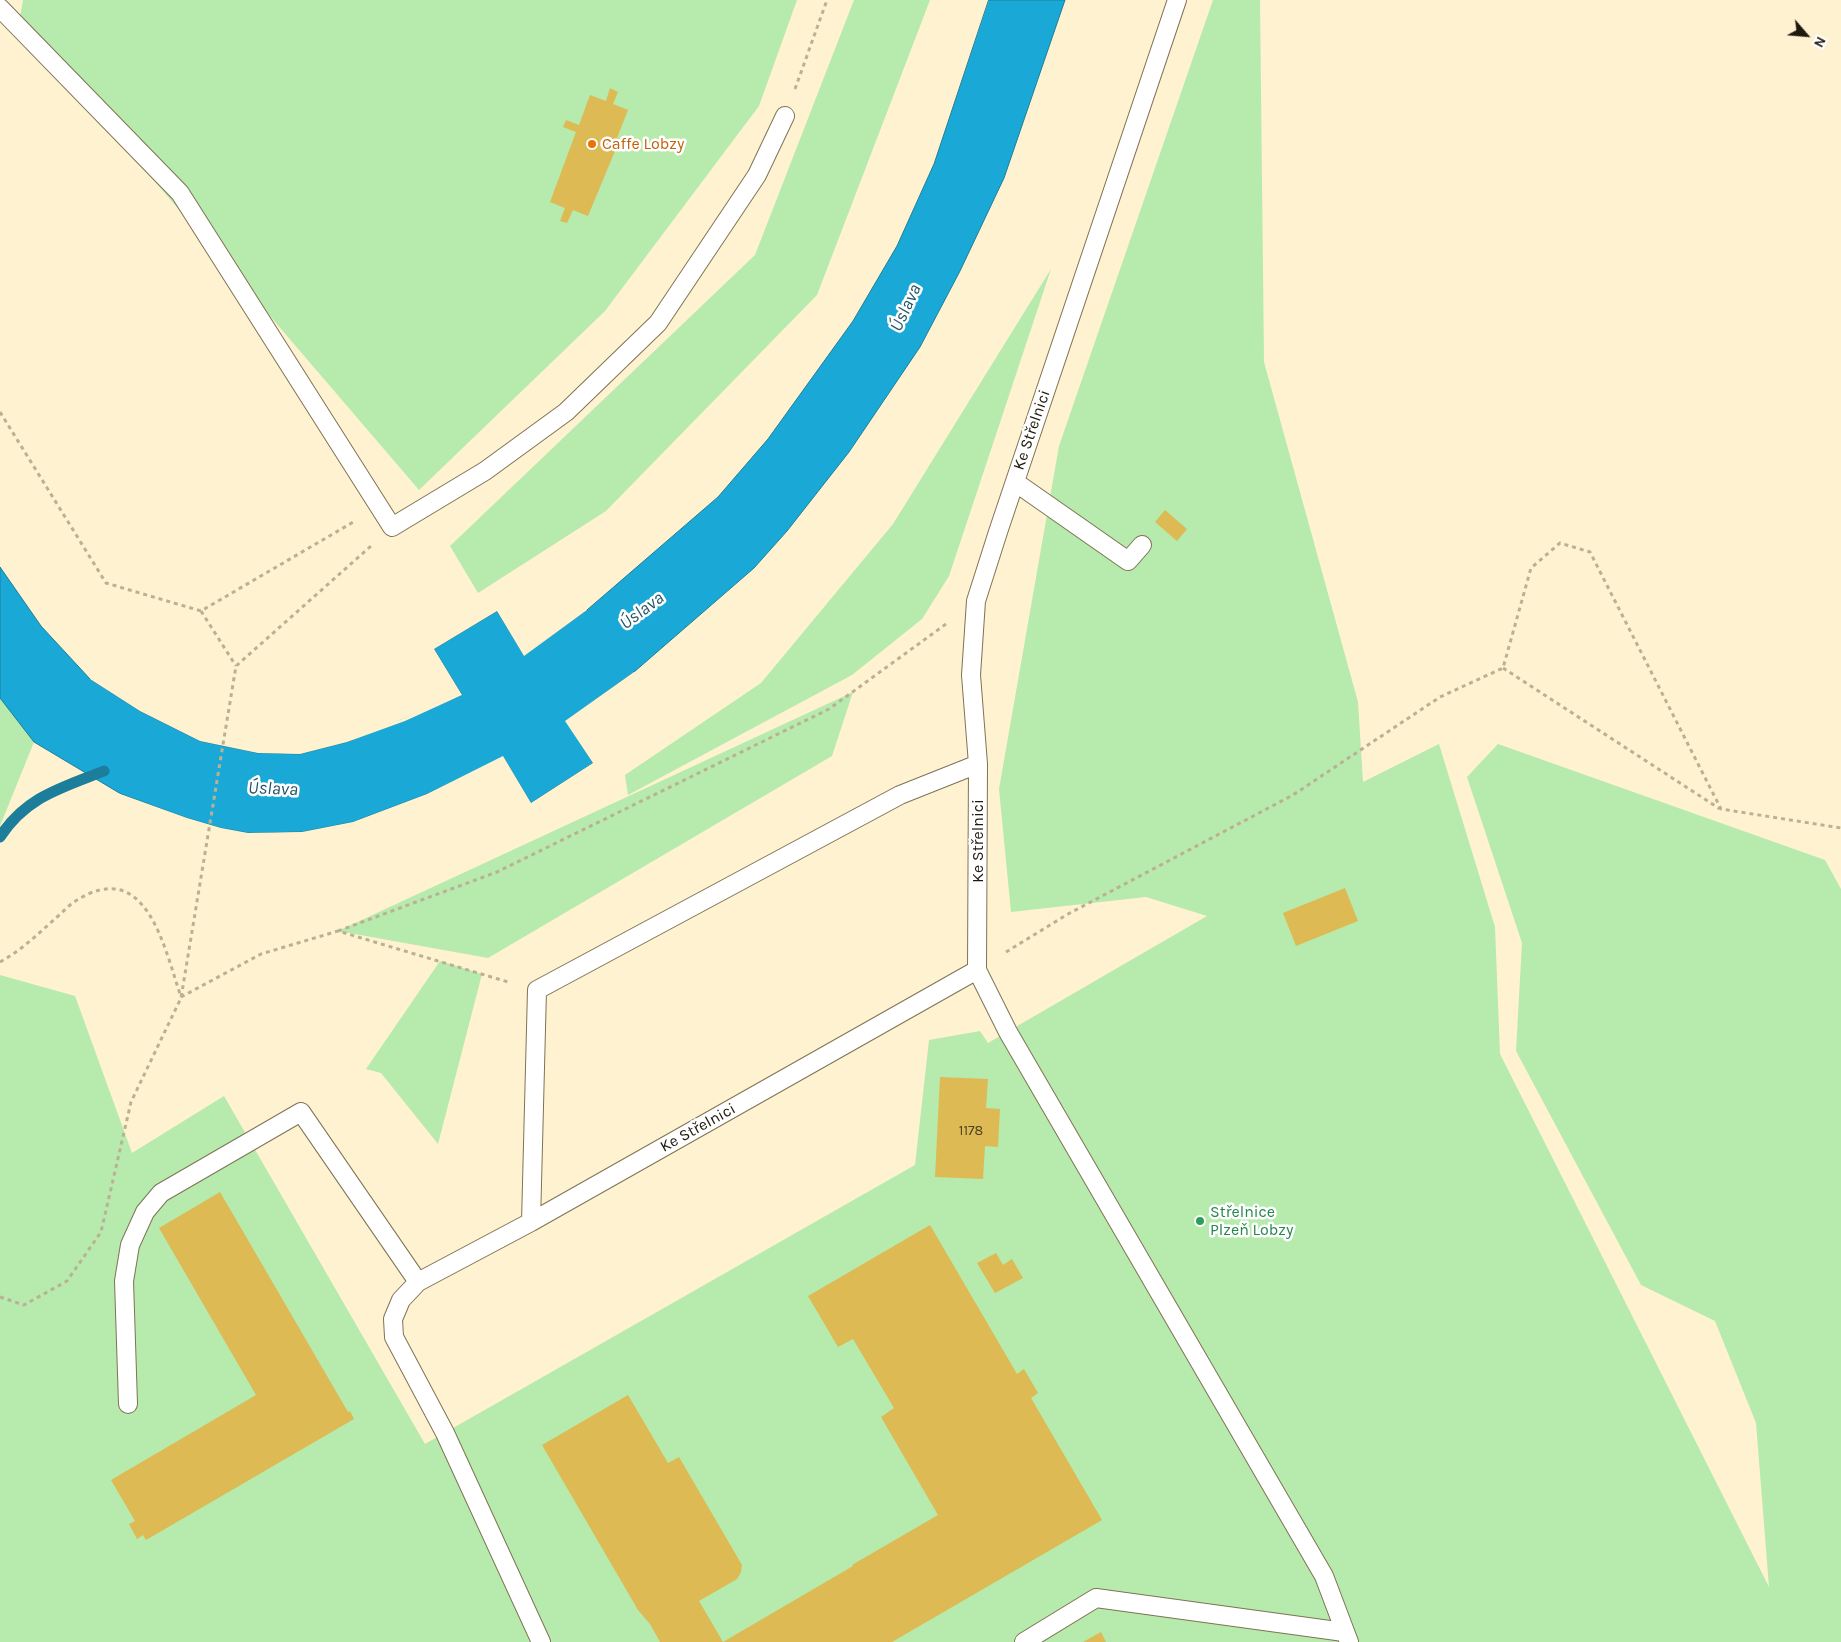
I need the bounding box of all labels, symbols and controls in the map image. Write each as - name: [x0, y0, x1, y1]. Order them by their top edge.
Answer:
- north arrow: [1781, 10, 1831, 60]
- text: N: [1810, 34, 1830, 50]
- place label: Caffe Lobzy: [602, 134, 684, 154]
- marker: Caffe Lobzy: [586, 138, 598, 150]
- water label: Úslava: [886, 281, 926, 335]
- street label: Ke Střelnici: [1009, 387, 1055, 473]
- water label: Úslava: [616, 587, 668, 635]
- water label: Úslava: [248, 777, 298, 801]
- street label: Ke Střelnici: [968, 799, 988, 883]
- street label: Ke Střelnici: [657, 1099, 739, 1157]
- house number: 1178: [959, 1123, 983, 1139]
- place label: Střelnice Plzeň Lobzy: [1210, 1202, 1293, 1240]
- marker: Střelnice Plzeň Lobzy: [1194, 1215, 1206, 1227]

